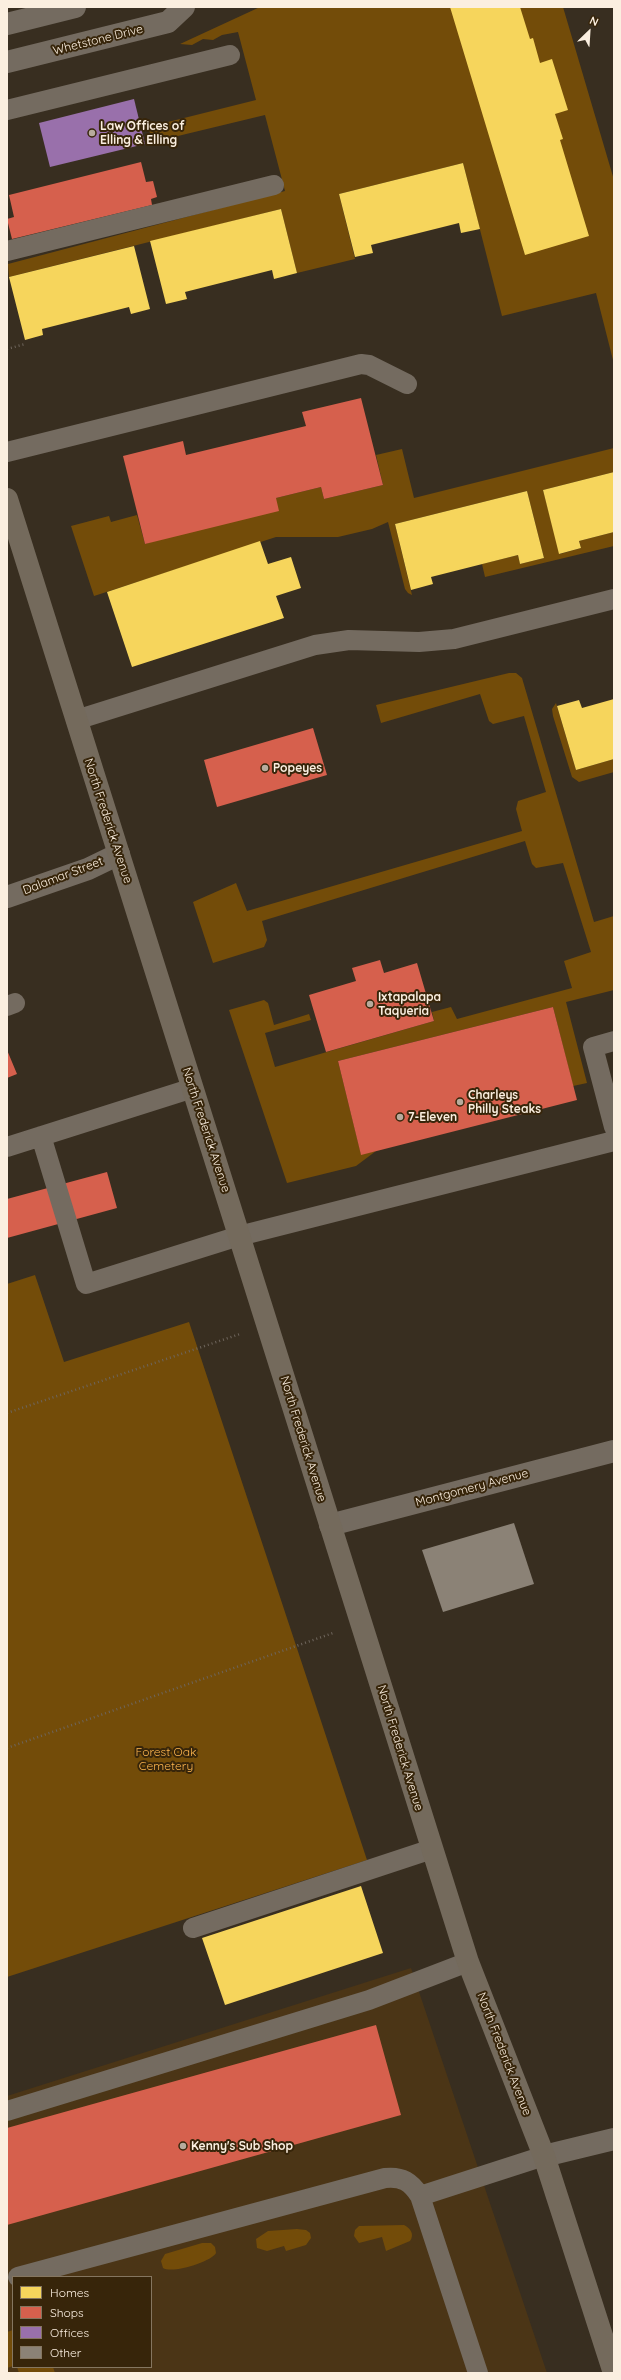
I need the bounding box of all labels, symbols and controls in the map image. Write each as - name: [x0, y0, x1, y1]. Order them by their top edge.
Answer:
- north arrow: [569, 12, 609, 52]
- text: N: [587, 13, 601, 29]
- street label: Whetstone Drive: [52, 22, 144, 58]
- place label: Law Offices of Elling & Elling: [100, 119, 184, 147]
- marker: Law Offices of Elling & Elling: [87, 128, 97, 138]
- street label: North Frederick Avenue: [81, 757, 135, 885]
- place label: Popeyes: [273, 761, 322, 775]
- marker: Popeyes: [260, 763, 270, 773]
- street label: Dalamar Street: [21, 854, 105, 898]
- place label: Ixtapalapa Taqueria: [378, 990, 441, 1018]
- marker: Ixtapalapa Taqueria: [365, 999, 375, 1009]
- street label: North Frederick Avenue: [179, 1066, 233, 1194]
- place label: Charleys Philly Steaks: [468, 1088, 541, 1116]
- marker: Charleys Philly Steaks: [455, 1097, 465, 1107]
- place label: 7-Eleven: [408, 1110, 457, 1124]
- marker: 7-Eleven: [395, 1112, 405, 1122]
- street label: North Frederick Avenue: [277, 1374, 329, 1504]
- street label: Montgomery Avenue: [414, 1466, 530, 1510]
- street label: North Frederick Avenue: [374, 1683, 426, 1813]
- park label: Forest Oak Cemetery: [136, 1745, 196, 1773]
- street label: North Frederick Avenue: [474, 1990, 534, 2118]
- place label: Kenny's Sub Shop: [191, 2139, 293, 2153]
- marker: Kenny's Sub Shop: [178, 2141, 188, 2151]
- legend: [12, 2276, 152, 2368]
- text: Homes: [50, 2285, 89, 2300]
- text: Shops: [50, 2305, 84, 2320]
- text: Offices: [50, 2325, 89, 2340]
- text: Other: [50, 2345, 81, 2360]

